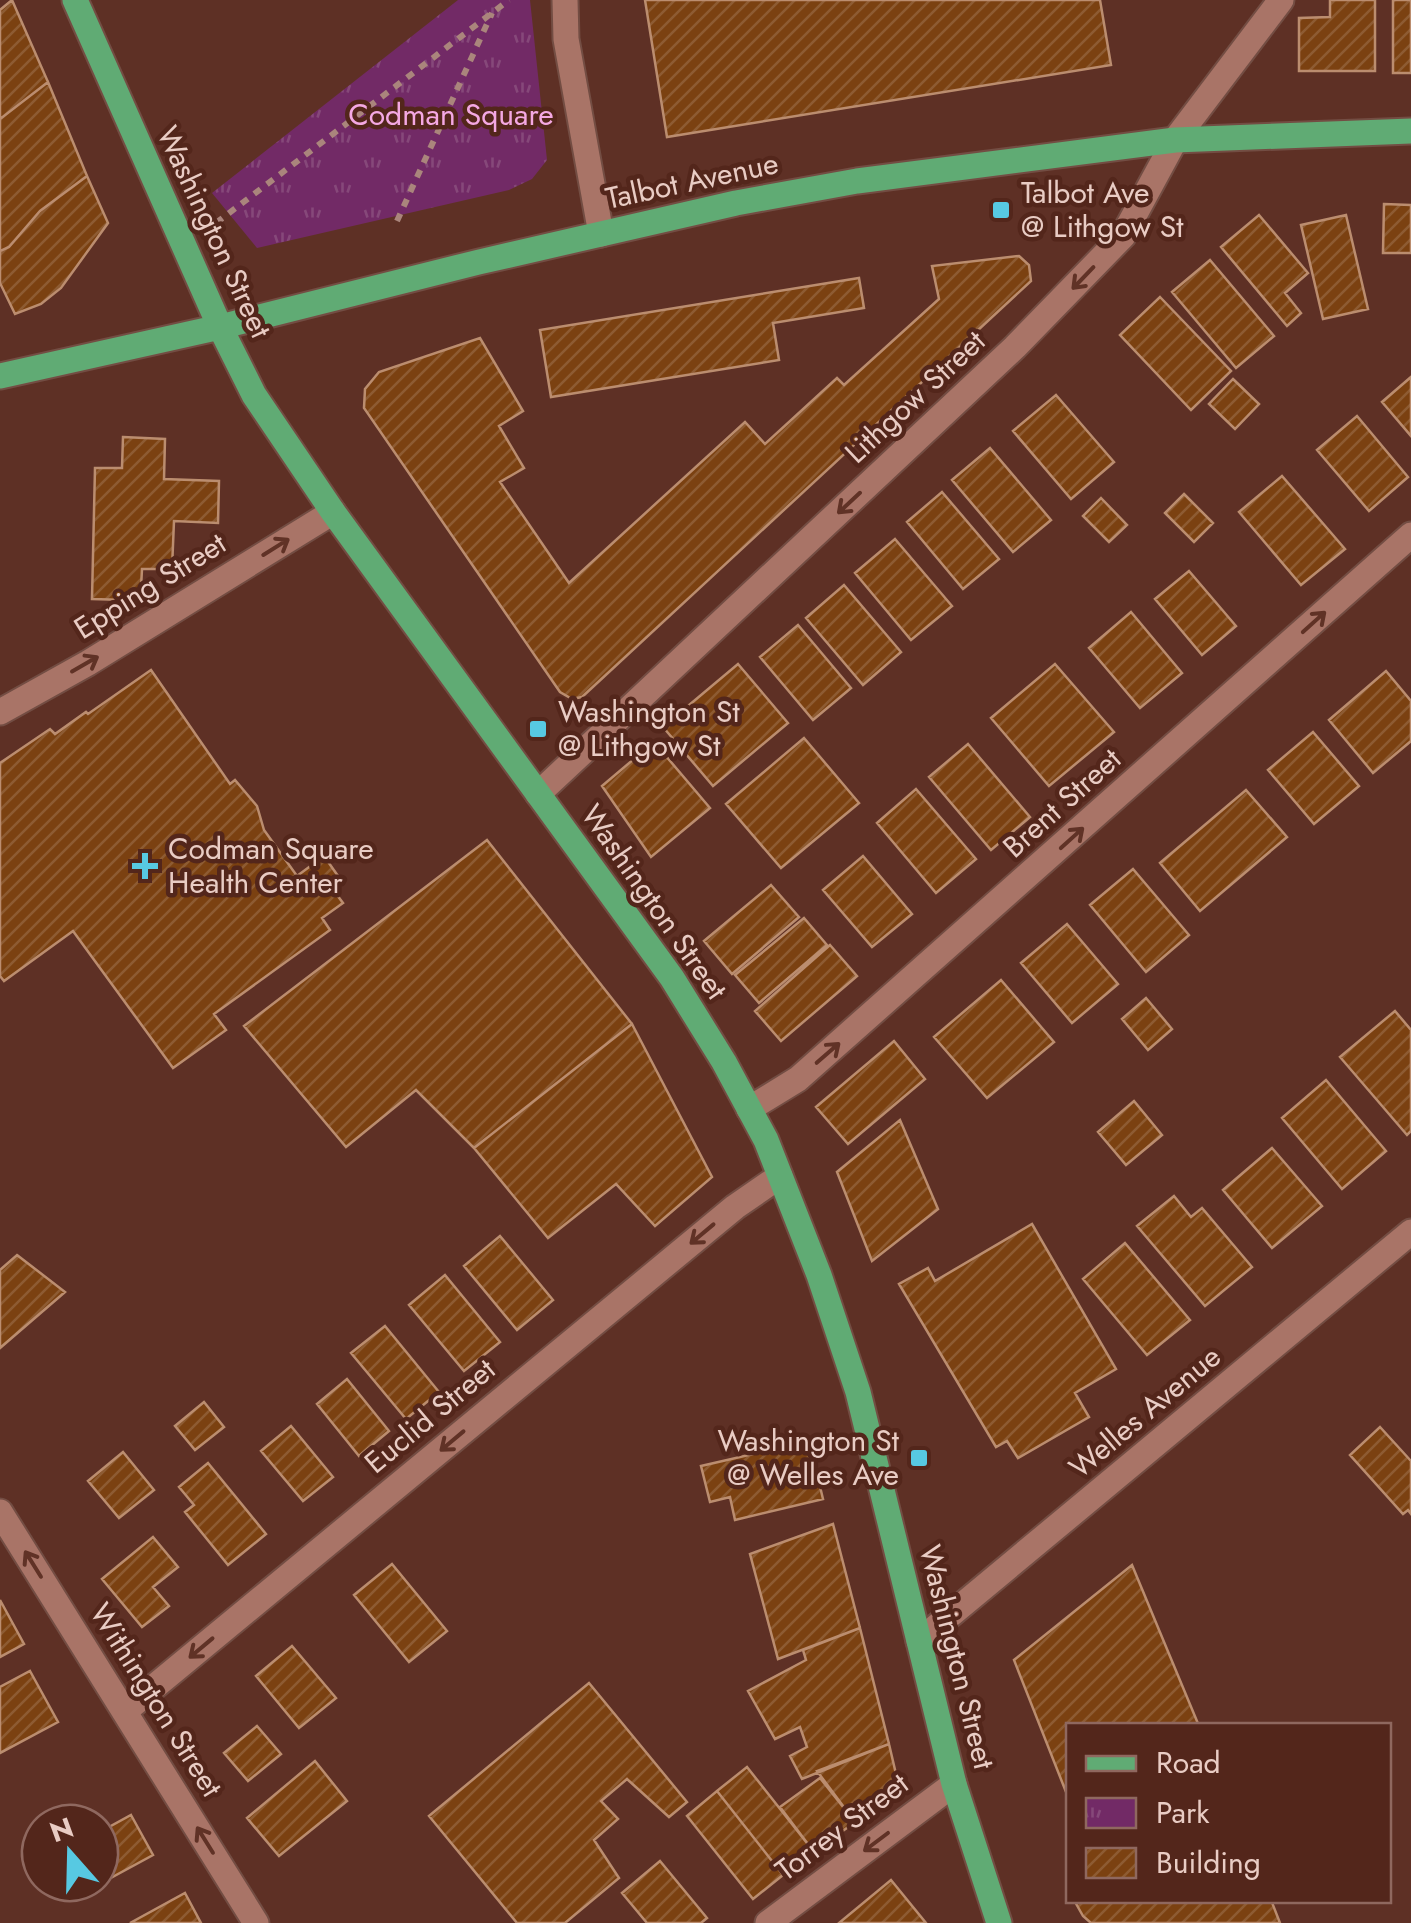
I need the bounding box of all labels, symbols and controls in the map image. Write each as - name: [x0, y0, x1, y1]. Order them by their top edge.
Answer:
- park label: Codman Square: [348, 93, 554, 136]
- street label: Washington Street: [146, 119, 283, 346]
- street label: Talbot Avenue: [602, 141, 782, 220]
- place label: Talbot Ave @ Lithgow St: [1021, 171, 1184, 248]
- marker: Talbot Ave @ Lithgow St: [990, 199, 1012, 221]
- one-way arrow: [1071, 265, 1095, 289]
- street label: Lithgow Street: [835, 320, 995, 473]
- one-way arrow: [837, 491, 861, 515]
- street label: Epping Street: [65, 521, 235, 649]
- one-way arrow: [261, 537, 290, 557]
- one-way arrow: [1301, 610, 1326, 633]
- one-way arrow: [70, 654, 99, 674]
- place label: Washington St @ Lithgow St: [558, 690, 740, 767]
- marker: Washington St @ Lithgow St: [527, 718, 549, 740]
- street label: Brent Street: [993, 737, 1131, 867]
- street label: Washington Street: [571, 795, 738, 1009]
- one-way arrow: [1059, 826, 1084, 849]
- place label: Codman Square Health Center: [168, 827, 374, 904]
- marker: Codman Square Health Center: [132, 853, 158, 879]
- one-way arrow: [815, 1041, 840, 1064]
- one-way arrow: [690, 1223, 716, 1245]
- street label: Welles Avenue: [1059, 1335, 1230, 1488]
- street label: Euclid Street: [355, 1348, 505, 1483]
- place label: Washington St @ Welles Ave: [717, 1419, 900, 1496]
- one-way arrow: [439, 1430, 465, 1452]
- marker: Washington St @ Welles Ave: [908, 1447, 930, 1469]
- street label: Washington Street: [909, 1540, 1006, 1774]
- one-way arrow: [23, 1551, 43, 1579]
- street label: Withington Street: [80, 1595, 234, 1806]
- one-way arrow: [189, 1637, 215, 1659]
- legend: [1066, 1723, 1391, 1903]
- text: Road: [1156, 1741, 1221, 1784]
- street label: Torrey Street: [766, 1762, 918, 1891]
- text: Park: [1156, 1791, 1210, 1834]
- north arrow: [20, 1803, 120, 1903]
- text: N: [44, 1807, 79, 1853]
- one-way arrow: [195, 1826, 215, 1855]
- one-way arrow: [863, 1832, 890, 1853]
- text: Building: [1156, 1841, 1261, 1884]

